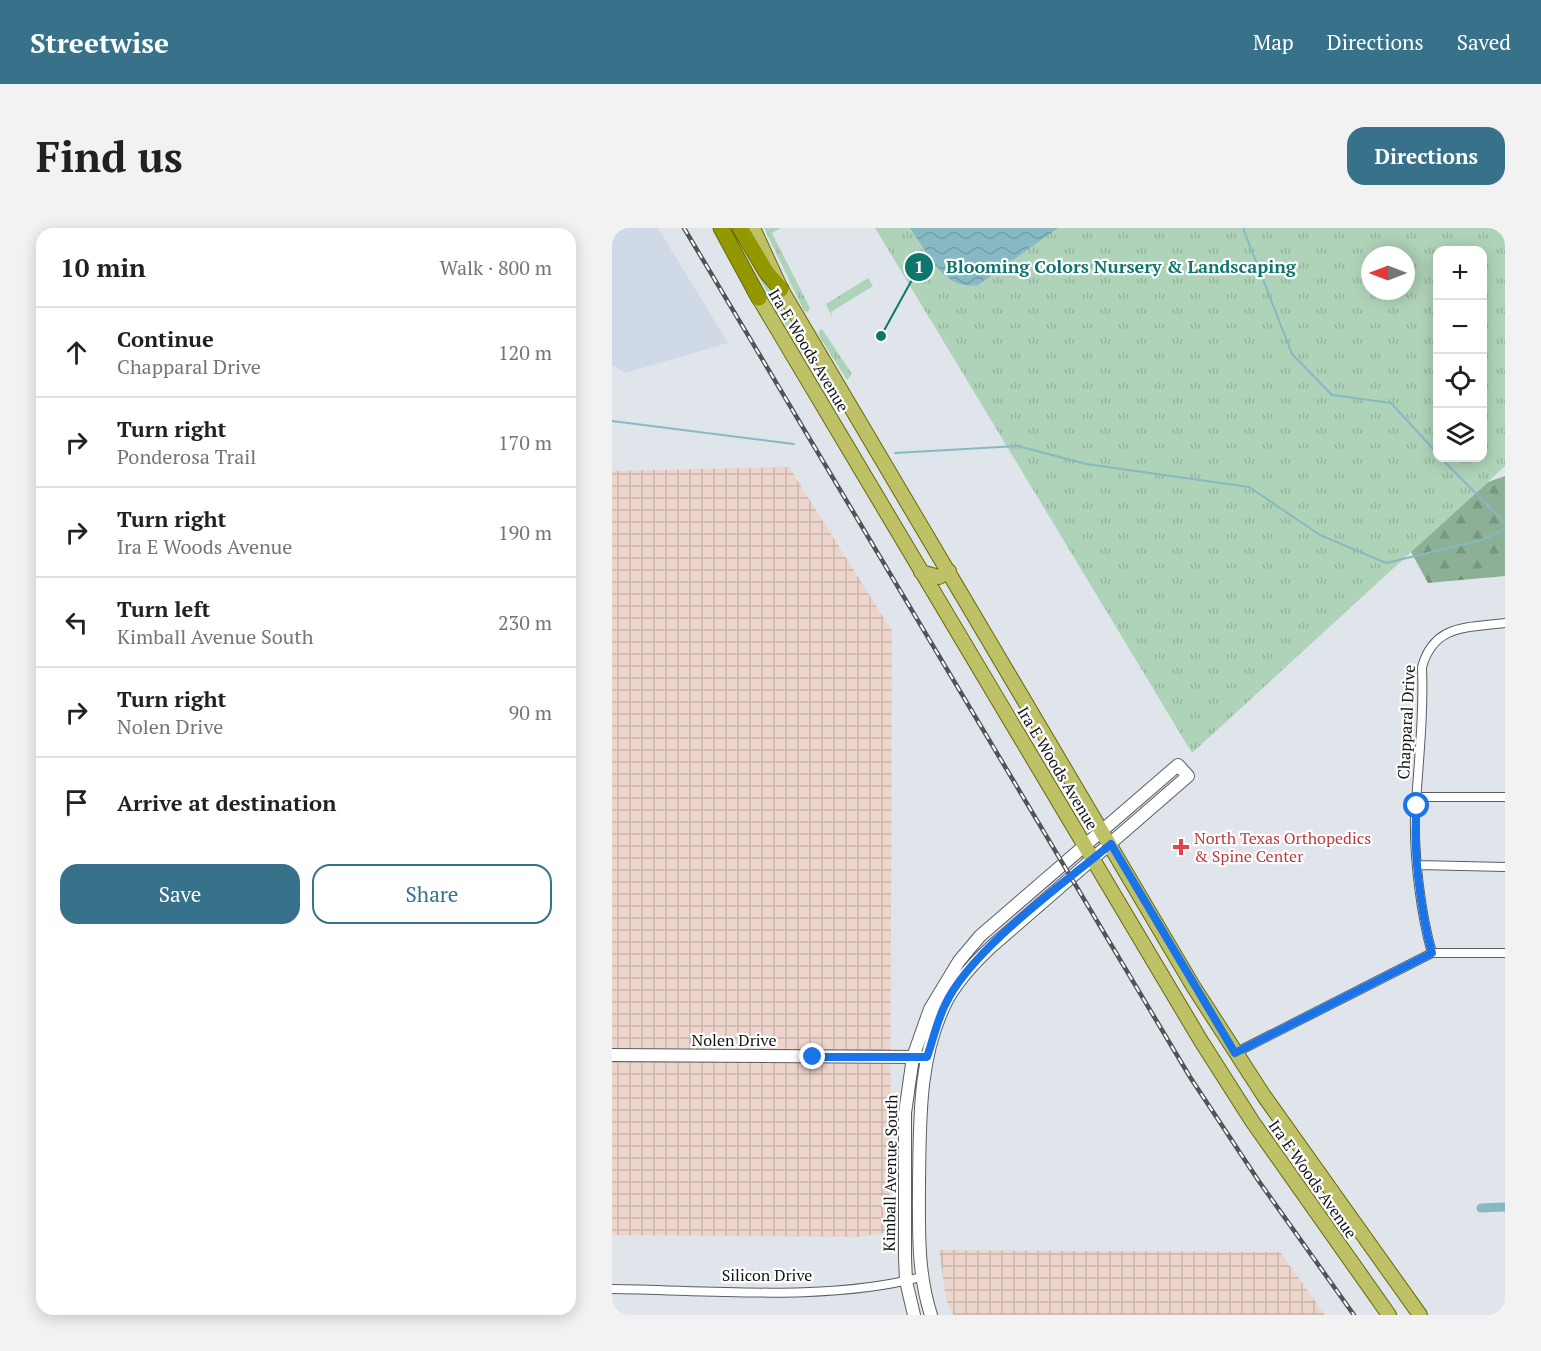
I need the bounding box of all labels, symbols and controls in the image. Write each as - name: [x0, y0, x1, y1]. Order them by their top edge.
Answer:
- text: Streetwise: [30, 24, 169, 61]
- text: Map: [1253, 28, 1294, 56]
- text: Directions: [1327, 28, 1424, 56]
- text: Saved: [1457, 28, 1511, 56]
- button: Directions: [1347, 127, 1505, 185]
- text: Find us: [36, 128, 183, 184]
- north arrow: [1361, 246, 1415, 300]
- map controls: [1433, 246, 1487, 462]
- button: +: [1433, 246, 1487, 300]
- callout: Blooming Colors Nursery & Landscaping: [904, 249, 1308, 285]
- text: 10 min: [60, 250, 146, 284]
- text: Walk · 800 m: [440, 254, 552, 281]
- text: 1: [914, 254, 924, 278]
- text: Blooming Colors Nursery & Landscaping: [946, 254, 1297, 278]
- street label: Ira E Woods Avenue: [763, 284, 855, 416]
- button: −: [1433, 300, 1487, 354]
- text: Continue: [117, 324, 214, 353]
- icon: ahead: [60, 336, 93, 369]
- text: 120 m: [498, 339, 552, 366]
- text: Chapparal Drive: [117, 353, 261, 380]
- button: locate: [1433, 354, 1487, 408]
- button: layers: [1433, 408, 1487, 462]
- text: Turn right: [117, 414, 226, 443]
- icon: right: [60, 426, 93, 459]
- text: 170 m: [498, 429, 552, 456]
- text: Ponderosa Trail: [117, 443, 256, 470]
- text: Turn right: [117, 504, 226, 533]
- icon: right: [60, 516, 93, 549]
- text: 190 m: [498, 519, 552, 546]
- text: Ira E Woods Avenue: [117, 533, 292, 560]
- text: Turn left: [117, 594, 210, 623]
- icon: left: [60, 606, 93, 639]
- text: 230 m: [498, 609, 552, 636]
- text: Kimball Avenue South: [117, 623, 313, 650]
- street label: Chapparal Drive: [1392, 664, 1420, 780]
- text: Turn right: [117, 684, 226, 713]
- icon: right: [60, 696, 93, 729]
- text: 90 m: [509, 699, 552, 726]
- street label: Ira E Woods Avenue: [1012, 702, 1104, 834]
- text: Nolen Drive: [117, 713, 223, 740]
- icon: arrive: [60, 786, 93, 819]
- text: Arrive at destination: [117, 788, 336, 817]
- route start: [1403, 792, 1429, 818]
- place label: North Texas Orthopedics & Spine Center: [1194, 827, 1371, 867]
- marker: North Texas Orthopedics & Spine Center: [1172, 838, 1190, 856]
- button: Save: [60, 864, 300, 924]
- button: Share: [312, 864, 552, 924]
- street label: Nolen Drive: [692, 1029, 776, 1051]
- route end: [799, 1043, 825, 1069]
- street label: Kimball Avenue South: [878, 1094, 902, 1252]
- street label: Ira E Woods Avenue: [1264, 1115, 1362, 1243]
- street label: Silicon Drive: [722, 1264, 812, 1286]

